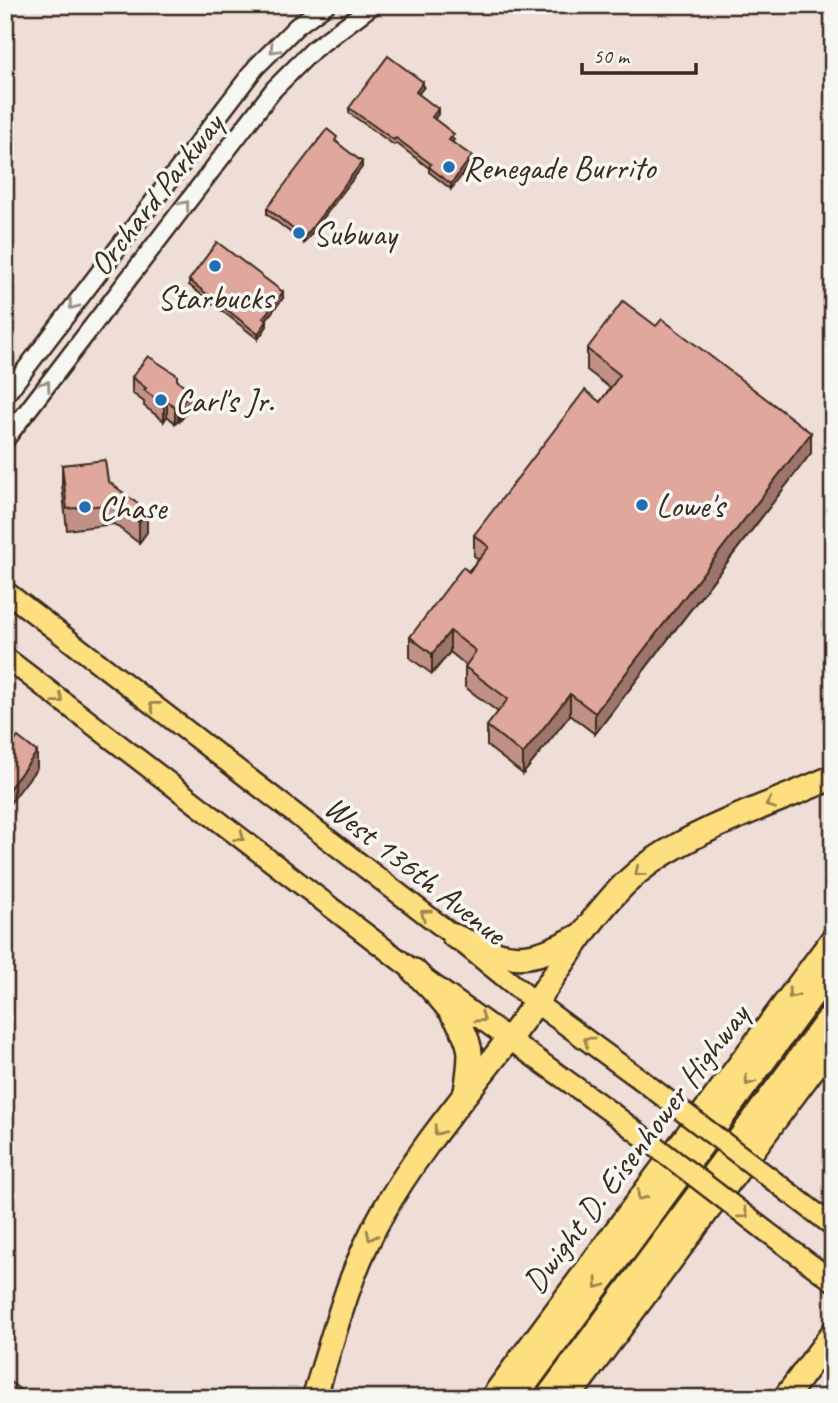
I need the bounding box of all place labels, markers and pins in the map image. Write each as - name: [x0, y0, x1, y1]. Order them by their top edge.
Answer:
- place label: Renegade Burrito: [463, 147, 658, 189]
- marker: Renegade Burrito: [441, 159, 457, 175]
- place label: Subway: [313, 213, 399, 255]
- marker: Subway: [291, 225, 307, 241]
- marker: Starbucks: [207, 258, 223, 274]
- place label: Starbucks: [157, 277, 275, 319]
- place label: Carl's Jr.: [175, 380, 275, 422]
- marker: Carl's Jr.: [153, 392, 169, 408]
- place label: Lowe's: [656, 485, 727, 527]
- place label: Chase: [99, 487, 169, 529]
- marker: Lowe's: [634, 497, 650, 513]
- marker: Chase: [77, 499, 93, 515]

